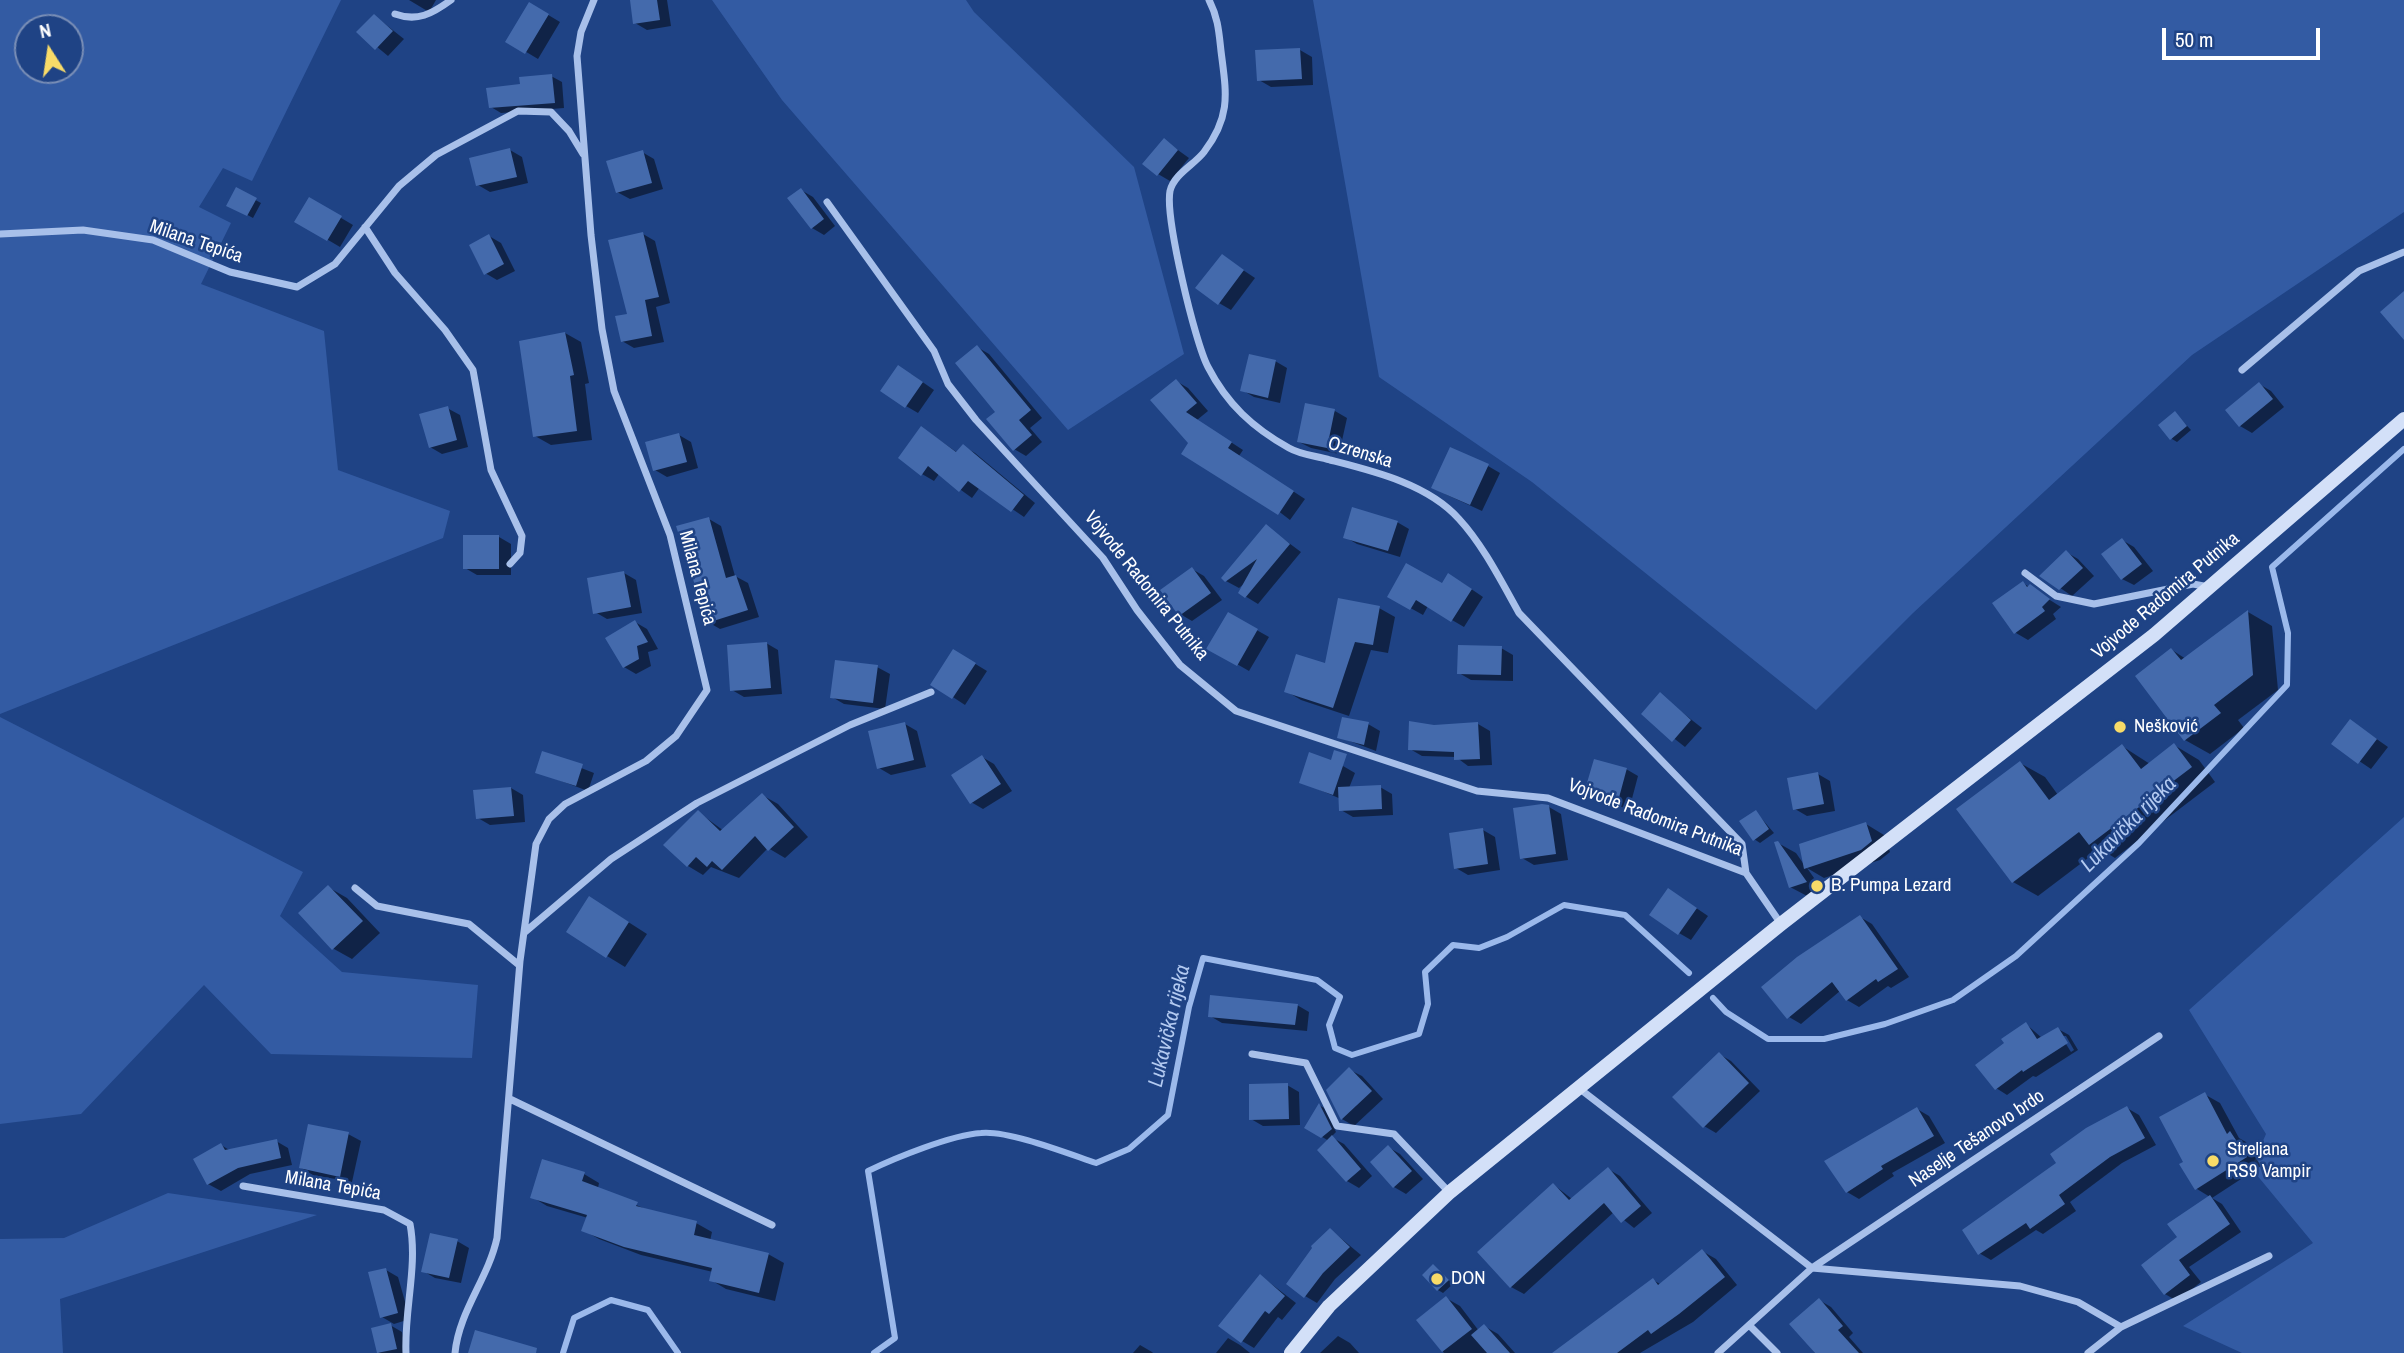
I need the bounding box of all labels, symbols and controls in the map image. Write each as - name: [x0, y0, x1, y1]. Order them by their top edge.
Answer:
- north arrow: [14, 14, 84, 84]
- scale bar: [2166, 14, 2324, 58]
- text: N: [37, 17, 53, 44]
- text: 50 m: [2175, 25, 2213, 54]
- street label: Milana Tepića: [146, 215, 246, 269]
- street label: Ozrenska: [1325, 432, 1395, 474]
- street label: Vojvode Radomira Putnika: [1079, 507, 1213, 665]
- street label: Milana Tepića: [673, 528, 721, 628]
- street label: Vojvode Radomira Putnika: [2088, 528, 2244, 664]
- place label: Nešković: [2134, 716, 2198, 738]
- marker: Nešković: [2112, 719, 2128, 735]
- water label: Lukavička rijeka: [2076, 772, 2182, 878]
- street label: Vojvode Radomira Putnika: [1564, 774, 1746, 862]
- place label: B. Pumpa Lezard: [1831, 875, 1951, 897]
- marker: B. Pumpa Lezard: [1809, 878, 1825, 894]
- water label: Lukavička rijeka: [1144, 963, 1196, 1089]
- street label: Naselje Tešanovo brdo: [1905, 1085, 2049, 1193]
- place label: Streljana RS9 Vampir: [2227, 1139, 2311, 1183]
- marker: Streljana RS9 Vampir: [2205, 1153, 2221, 1169]
- street label: Milana Tepića: [283, 1166, 383, 1206]
- place label: DON: [1451, 1268, 1486, 1290]
- marker: DON: [1429, 1271, 1445, 1287]

